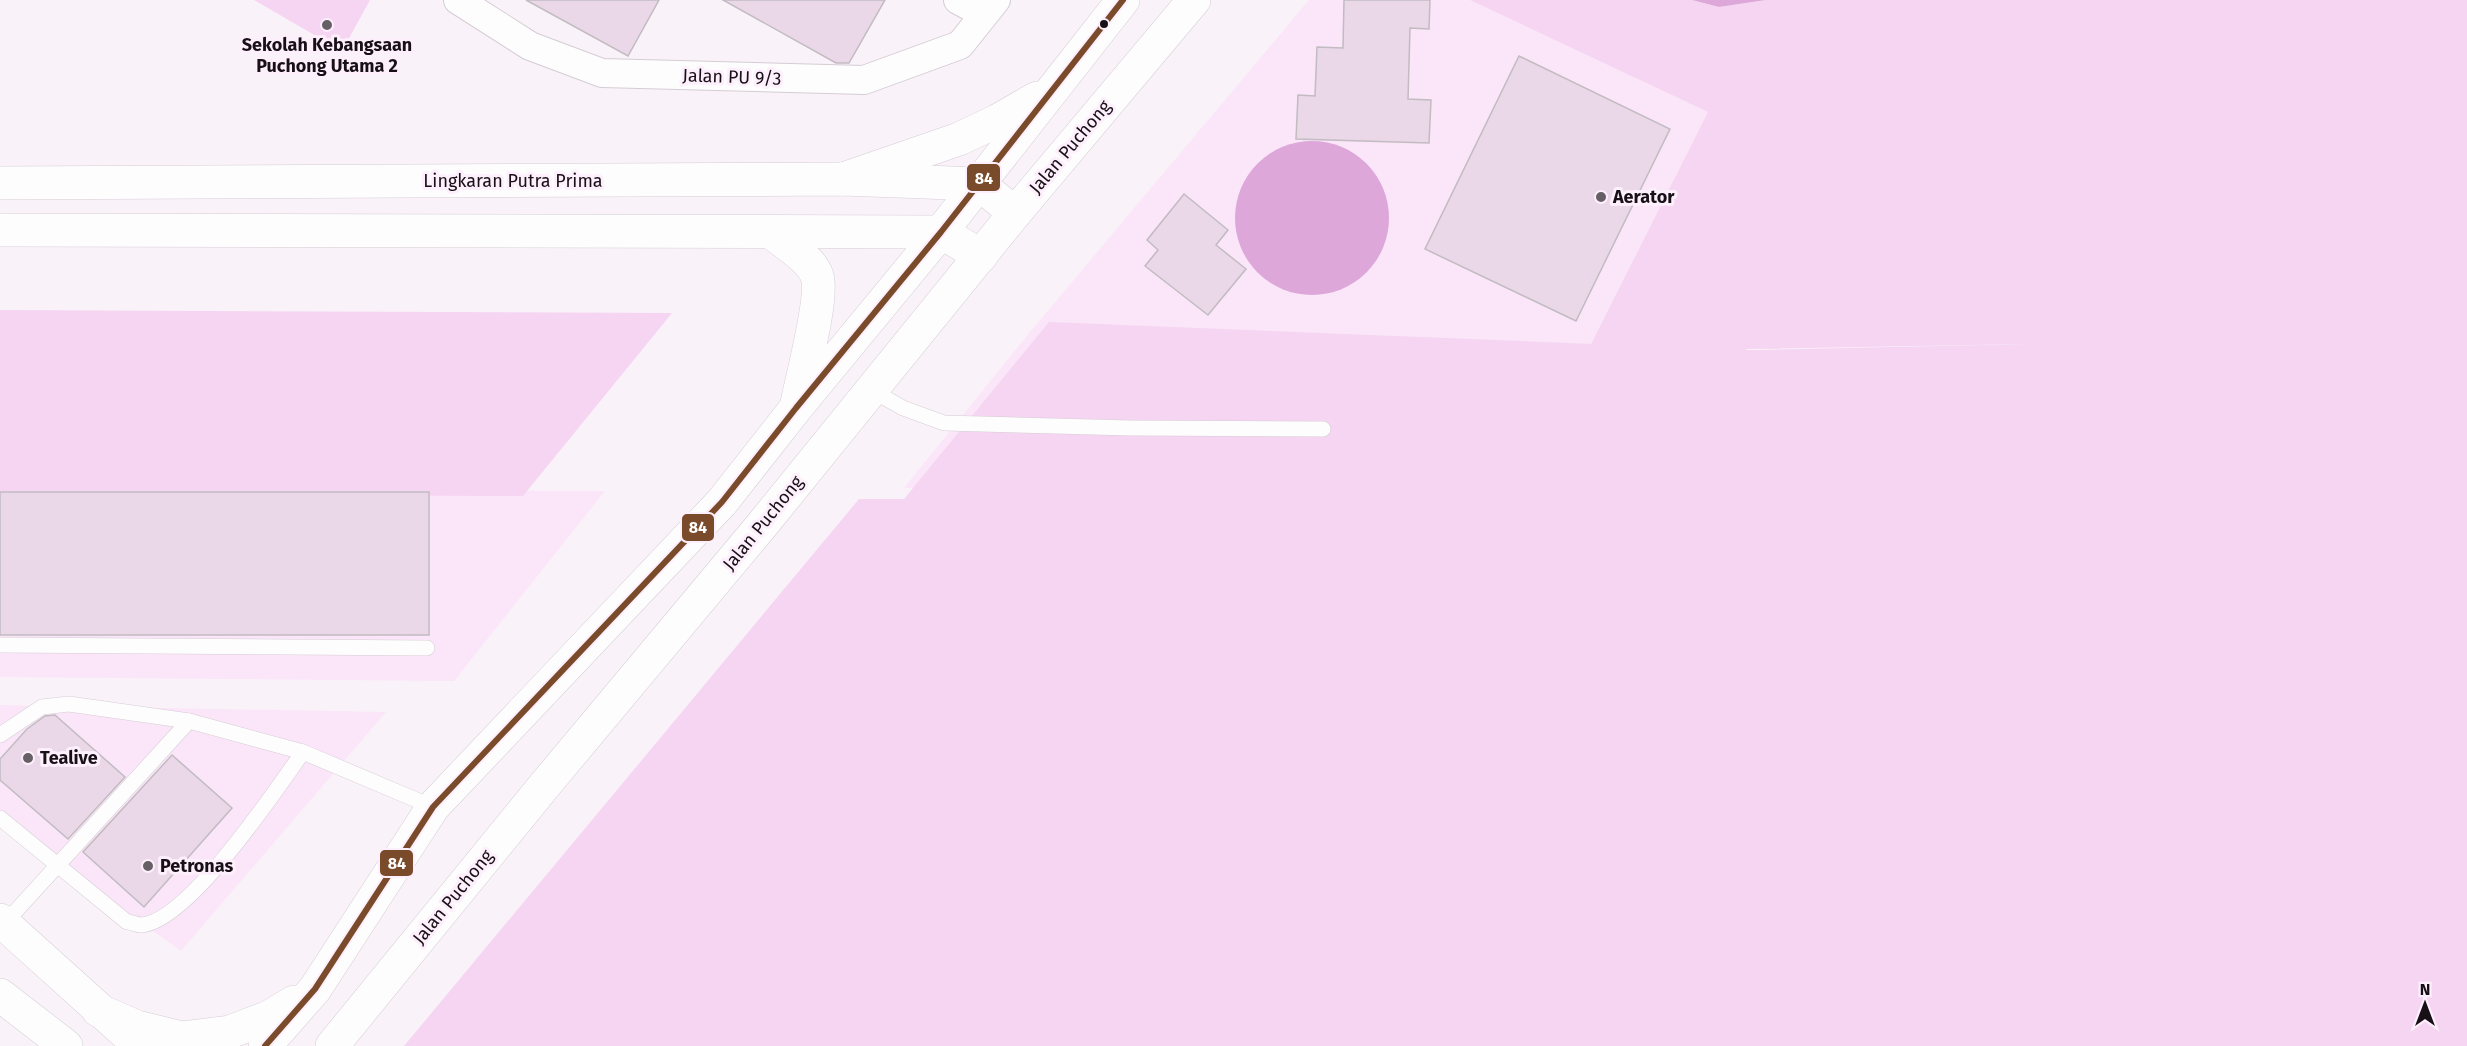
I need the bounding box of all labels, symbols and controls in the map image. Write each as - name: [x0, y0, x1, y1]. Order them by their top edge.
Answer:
- marker: Sekolah Kebangsaan Puchong Utama 2: [320, 18, 334, 32]
- unlabelled marker: [1098, 18, 1110, 30]
- place label: Sekolah Kebangsaan Puchong Utama 2: [242, 34, 412, 77]
- street label: Jalan PU 9/3: [682, 64, 782, 90]
- street label: Jalan Puchong: [1024, 95, 1116, 198]
- line badge: 84: [966, 163, 1001, 192]
- text: 84: [975, 169, 993, 188]
- street label: Lingkaran Putra Prima: [423, 170, 603, 192]
- place label: Aerator: [1612, 186, 1675, 208]
- marker: Aerator: [1594, 190, 1608, 204]
- street label: Jalan Puchong: [718, 471, 808, 575]
- line badge: 84: [681, 513, 715, 542]
- text: 84: [689, 518, 707, 537]
- place label: Tealive: [40, 747, 98, 769]
- marker: Tealive: [21, 751, 35, 765]
- street label: Jalan Puchong: [408, 845, 498, 949]
- line badge: 84: [379, 849, 414, 877]
- text: 84: [388, 854, 406, 873]
- place label: Petronas: [160, 855, 233, 877]
- marker: Petronas: [141, 859, 155, 873]
- north arrow: [2395, 974, 2455, 1034]
- text: N: [2420, 980, 2430, 999]

